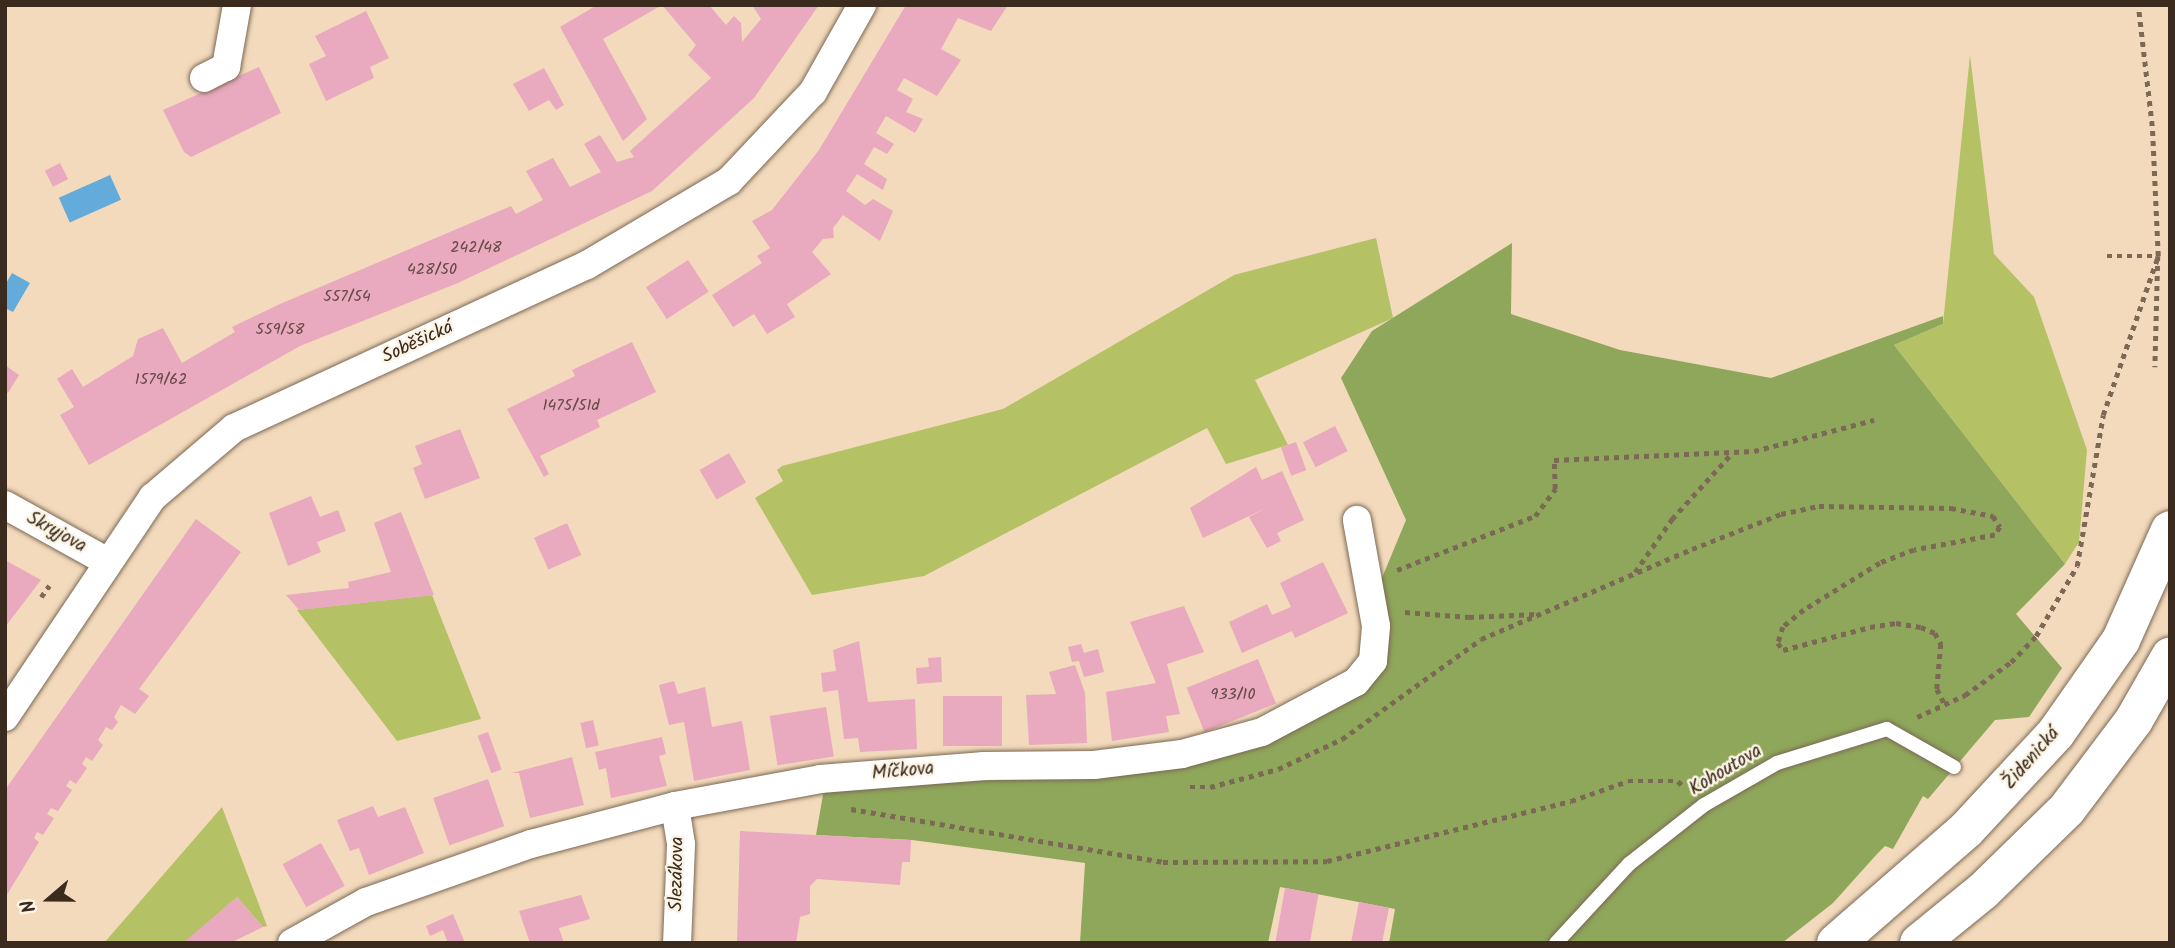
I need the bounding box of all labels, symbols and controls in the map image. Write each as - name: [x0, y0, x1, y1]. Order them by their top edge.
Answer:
- house number: 242/48: [450, 238, 502, 258]
- house number: 428/50: [407, 260, 457, 280]
- house number: 557/54: [323, 287, 371, 307]
- street label: Soběšická: [379, 317, 457, 369]
- house number: 559/58: [256, 320, 304, 340]
- house number: 1579/62: [135, 370, 187, 390]
- house number: 1475/51d: [542, 396, 600, 416]
- street label: Skryjova: [22, 507, 90, 559]
- house number: 933/10: [1211, 685, 1255, 705]
- street label: Židenická: [1999, 723, 2065, 795]
- street label: Kohoutova: [1686, 740, 1766, 802]
- street label: Míčkova: [871, 758, 935, 786]
- street label: Slezákova: [666, 836, 690, 912]
- north arrow: [14, 864, 84, 934]
- text: N: [13, 895, 45, 917]

